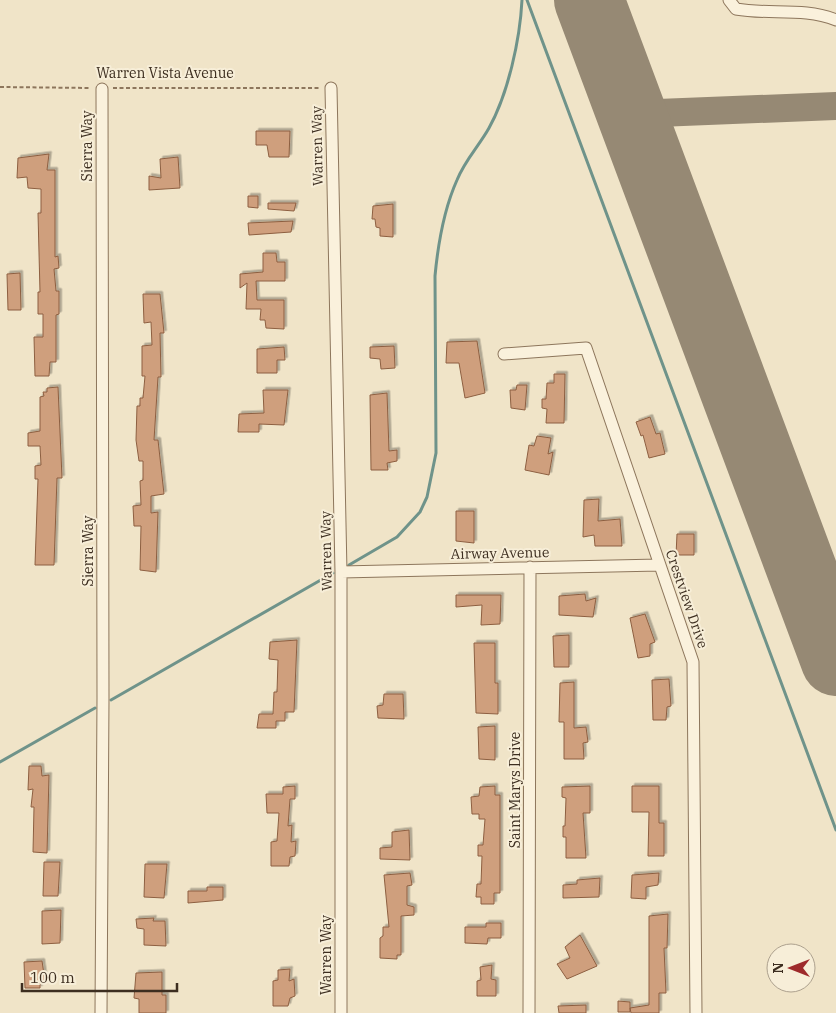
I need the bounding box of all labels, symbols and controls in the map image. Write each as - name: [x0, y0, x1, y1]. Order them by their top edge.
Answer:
- street label: Warren Vista Avenue: [96, 64, 234, 82]
- street label: Warren Way: [307, 105, 327, 186]
- street label: Sierra Way: [78, 110, 96, 182]
- street label: Warren Way: [316, 510, 336, 591]
- street label: Sierra Way: [79, 515, 97, 587]
- street label: Airway Avenue: [450, 543, 550, 563]
- street label: Crestview Drive: [662, 547, 712, 651]
- street label: Saint Marys Drive: [506, 732, 524, 848]
- street label: Warren Way: [317, 914, 335, 995]
- north arrow: [766, 943, 816, 993]
- scale bar: [22, 960, 178, 992]
- text: N: [769, 962, 787, 974]
- text: 100 m: [30, 968, 75, 987]

